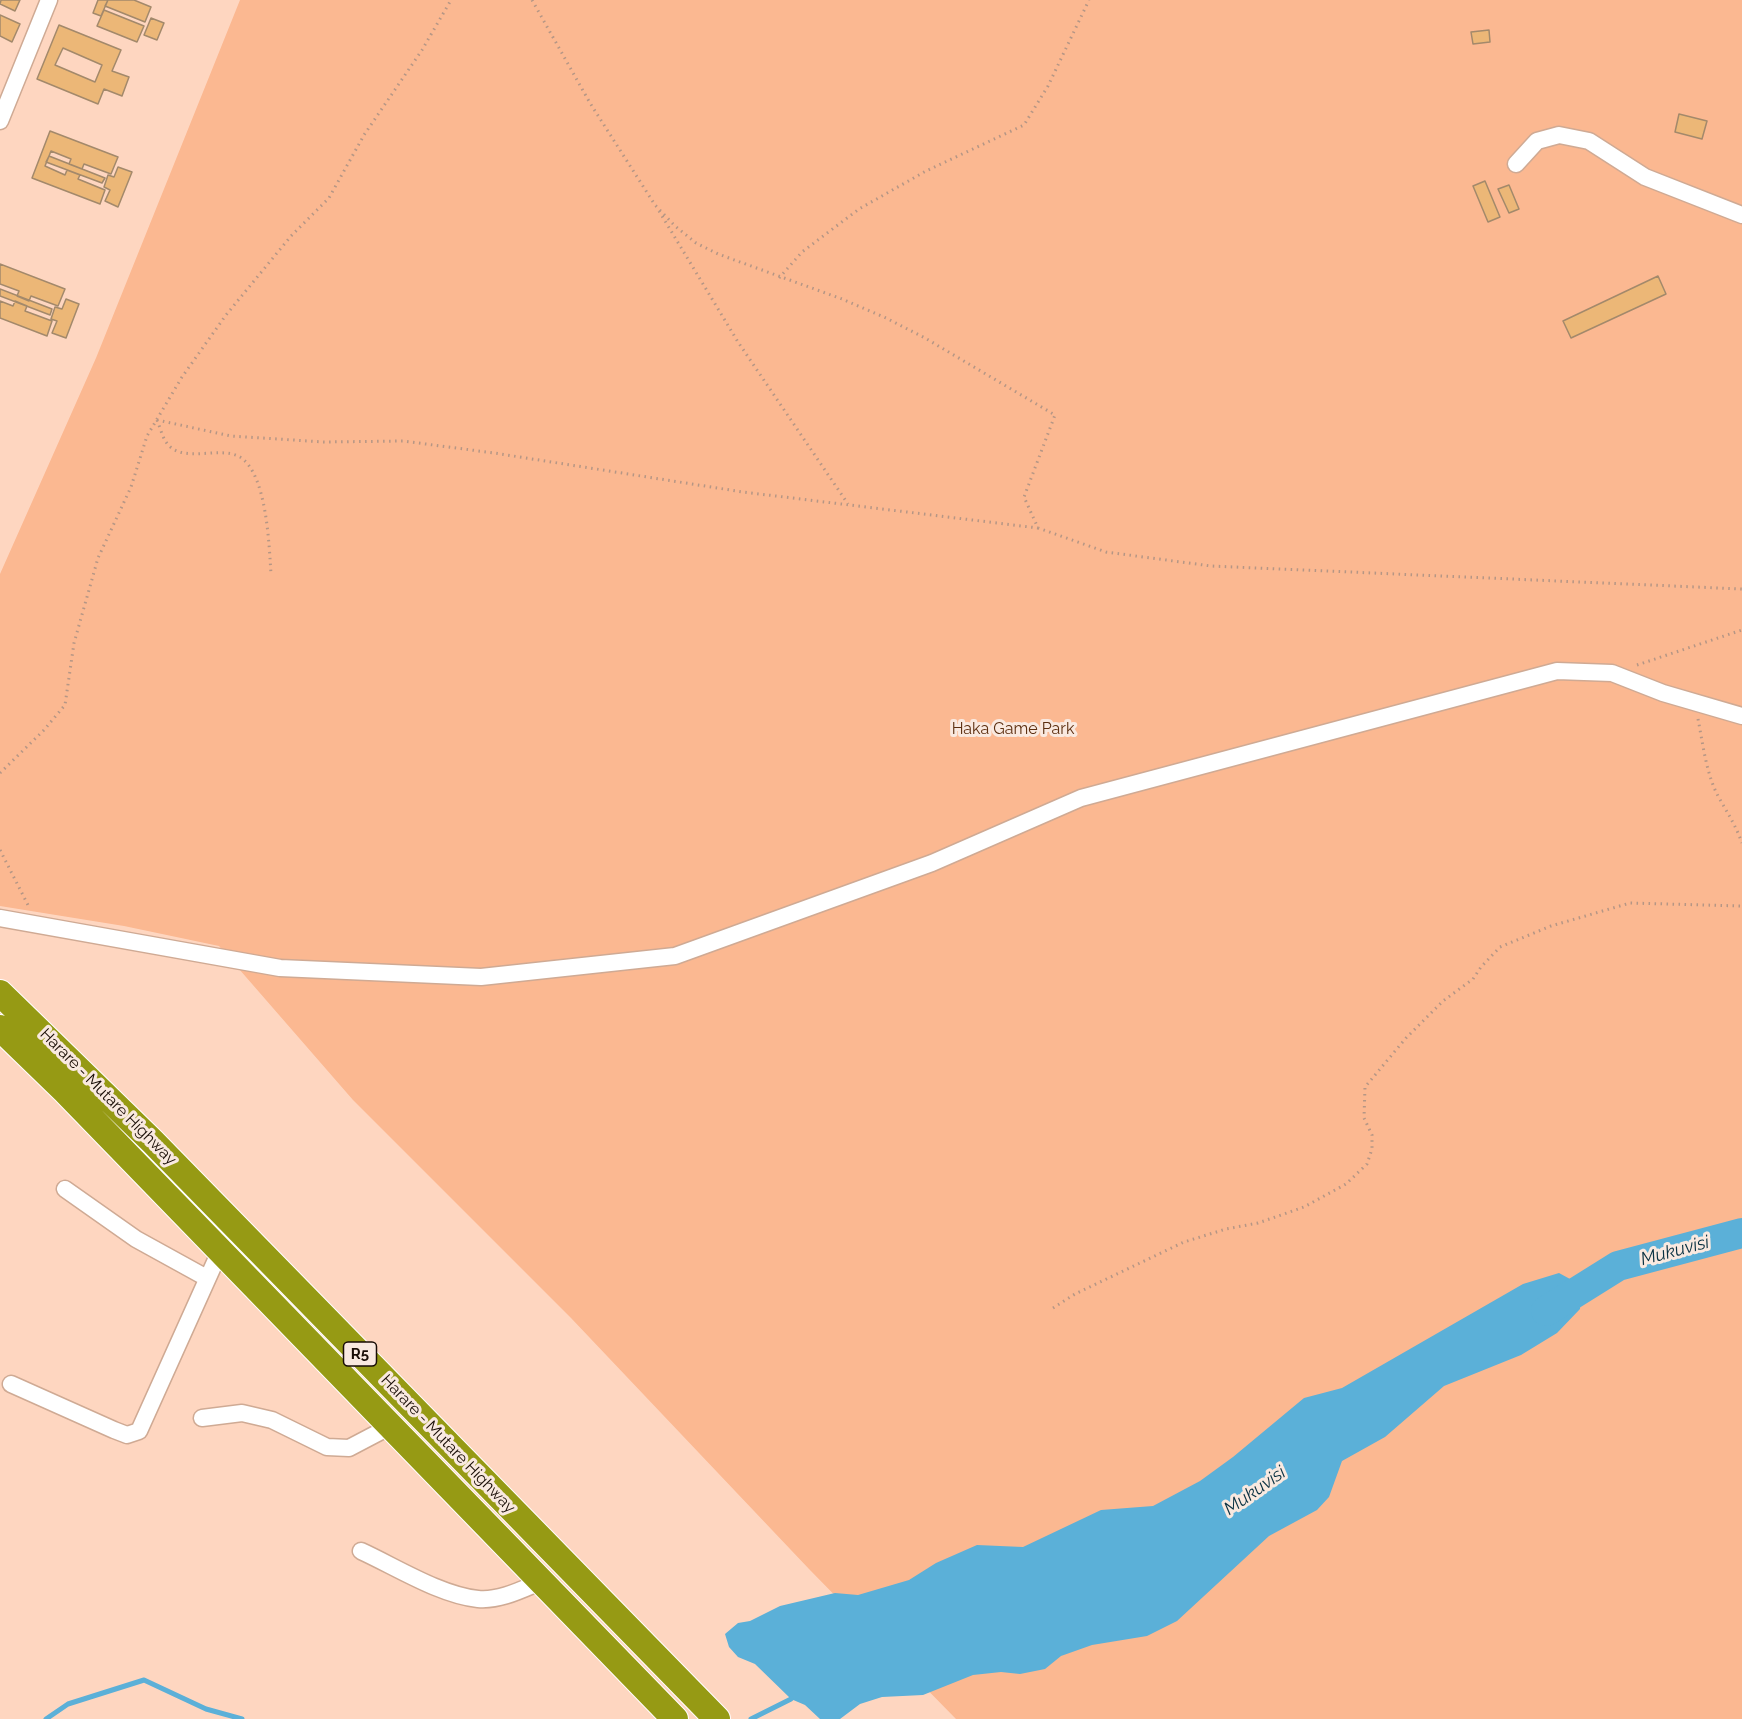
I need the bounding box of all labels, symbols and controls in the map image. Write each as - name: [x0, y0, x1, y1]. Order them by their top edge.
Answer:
- park label: Haka Game Park: [952, 719, 1074, 739]
- street label: Harare - Mutare Highway: [36, 1025, 180, 1169]
- water label: Mukuvisi: [1638, 1231, 1712, 1271]
- road number: R5: [344, 1342, 376, 1366]
- street label: Harare - Mutare Highway: [377, 1371, 519, 1517]
- water label: Mukuvisi: [1220, 1462, 1290, 1520]

